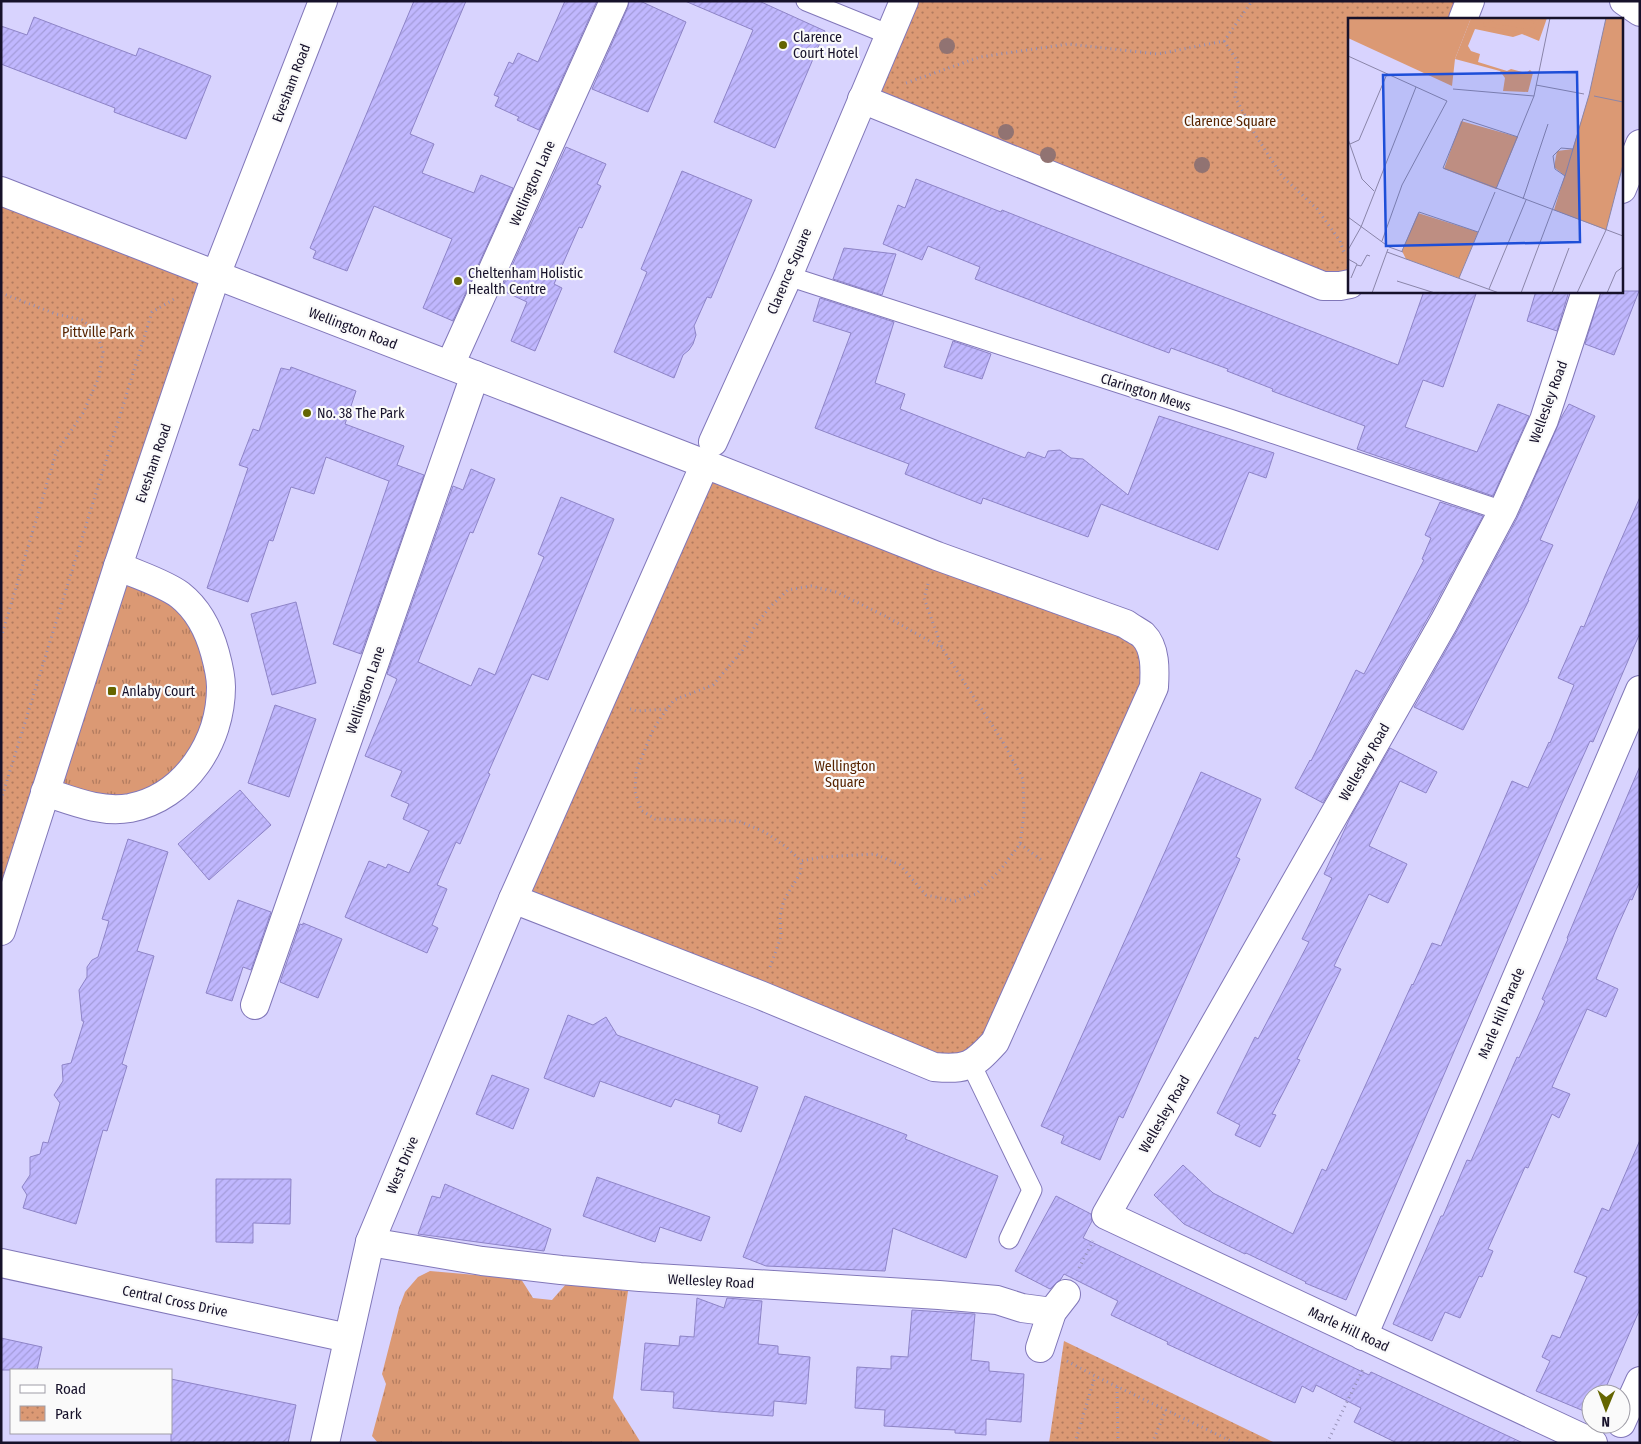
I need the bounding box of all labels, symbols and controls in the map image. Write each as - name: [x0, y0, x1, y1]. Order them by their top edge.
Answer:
- inset map: [1348, 18, 1624, 292]
- place label: Clarence Court Hotel: [793, 29, 858, 62]
- marker: Clarence Court Hotel: [777, 39, 789, 51]
- street label: Evesham Road: [269, 42, 314, 125]
- park label: Clarence Square: [1184, 113, 1276, 130]
- street label: Wellington Lane: [506, 138, 559, 229]
- street label: Clarence Square: [764, 225, 815, 317]
- place label: Cheltenham Holistic Health Centre: [468, 265, 583, 298]
- marker: Cheltenham Holistic Health Centre: [452, 275, 464, 287]
- street label: Wellington Road: [306, 304, 400, 353]
- park label: Pittville Park: [62, 324, 135, 341]
- street label: Wellesley Road: [1526, 359, 1571, 446]
- street label: Clarington Mews: [1098, 370, 1193, 415]
- place label: No. 38 The Park: [317, 405, 405, 422]
- marker: No. 38 The Park: [301, 407, 313, 419]
- street label: Evesham Road: [132, 421, 175, 505]
- street label: Wellington Lane: [342, 644, 388, 736]
- place label: Anlaby Court: [122, 683, 196, 700]
- marker: Anlaby Court: [106, 685, 118, 697]
- street label: Wellesley Road: [1335, 721, 1393, 804]
- park label: Wellington Square: [814, 758, 876, 791]
- street label: Marle Hill Parade: [1475, 965, 1528, 1061]
- street label: Wellesley Road: [1135, 1073, 1193, 1156]
- street label: West Drive: [383, 1134, 422, 1196]
- street label: Wellesley Road: [667, 1271, 755, 1292]
- street label: Central Cross Drive: [121, 1282, 229, 1321]
- street label: Marle Hill Road: [1306, 1303, 1392, 1356]
- legend: [10, 1369, 172, 1434]
- text: Road: [55, 1380, 86, 1398]
- north arrow: [1581, 1384, 1631, 1434]
- text: Park: [55, 1405, 82, 1423]
- text: N: [1601, 1413, 1610, 1430]

